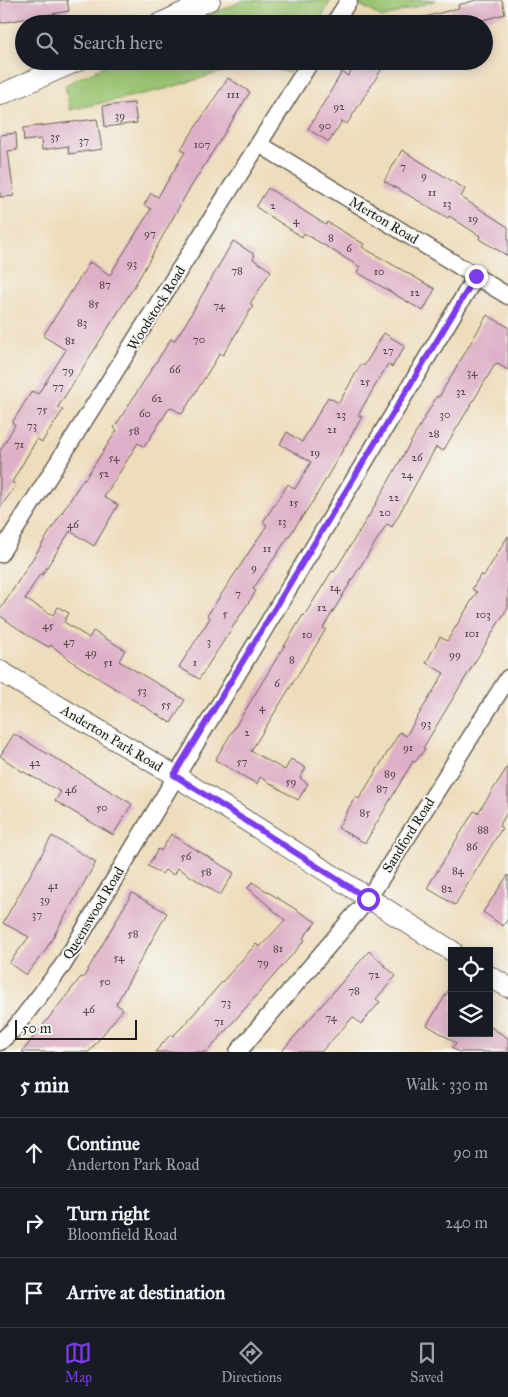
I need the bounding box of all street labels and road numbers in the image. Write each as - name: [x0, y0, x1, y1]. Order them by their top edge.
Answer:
- street label: Merton Road: [346, 193, 422, 248]
- street label: Woodstock Road: [124, 263, 189, 354]
- street label: Anderton Park Road: [57, 701, 166, 776]
- street label: Sandford Road: [379, 795, 438, 876]
- street label: Queenswood Road: [59, 864, 128, 963]

